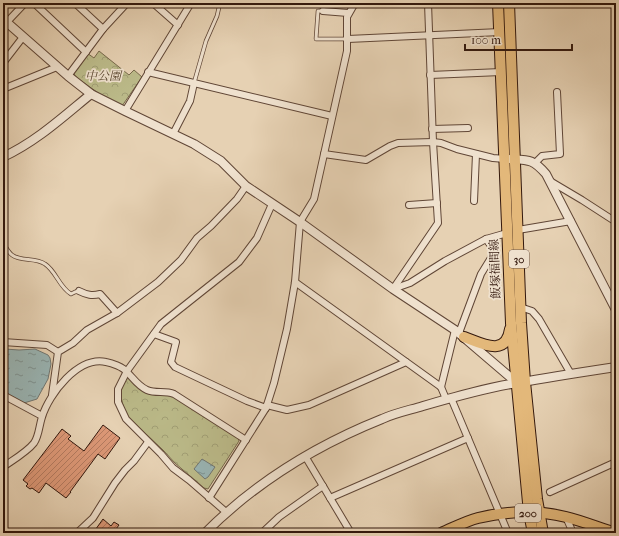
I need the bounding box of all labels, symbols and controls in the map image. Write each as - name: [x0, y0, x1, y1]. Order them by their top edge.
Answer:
- scale bar: [465, 26, 572, 52]
- text: 100 m: [471, 33, 501, 47]
- park label: 中公園: [85, 69, 123, 83]
- street label: 飯塚福間線: [487, 239, 503, 299]
- road number: 30: [509, 250, 529, 268]
- road number: 200: [515, 504, 541, 522]

